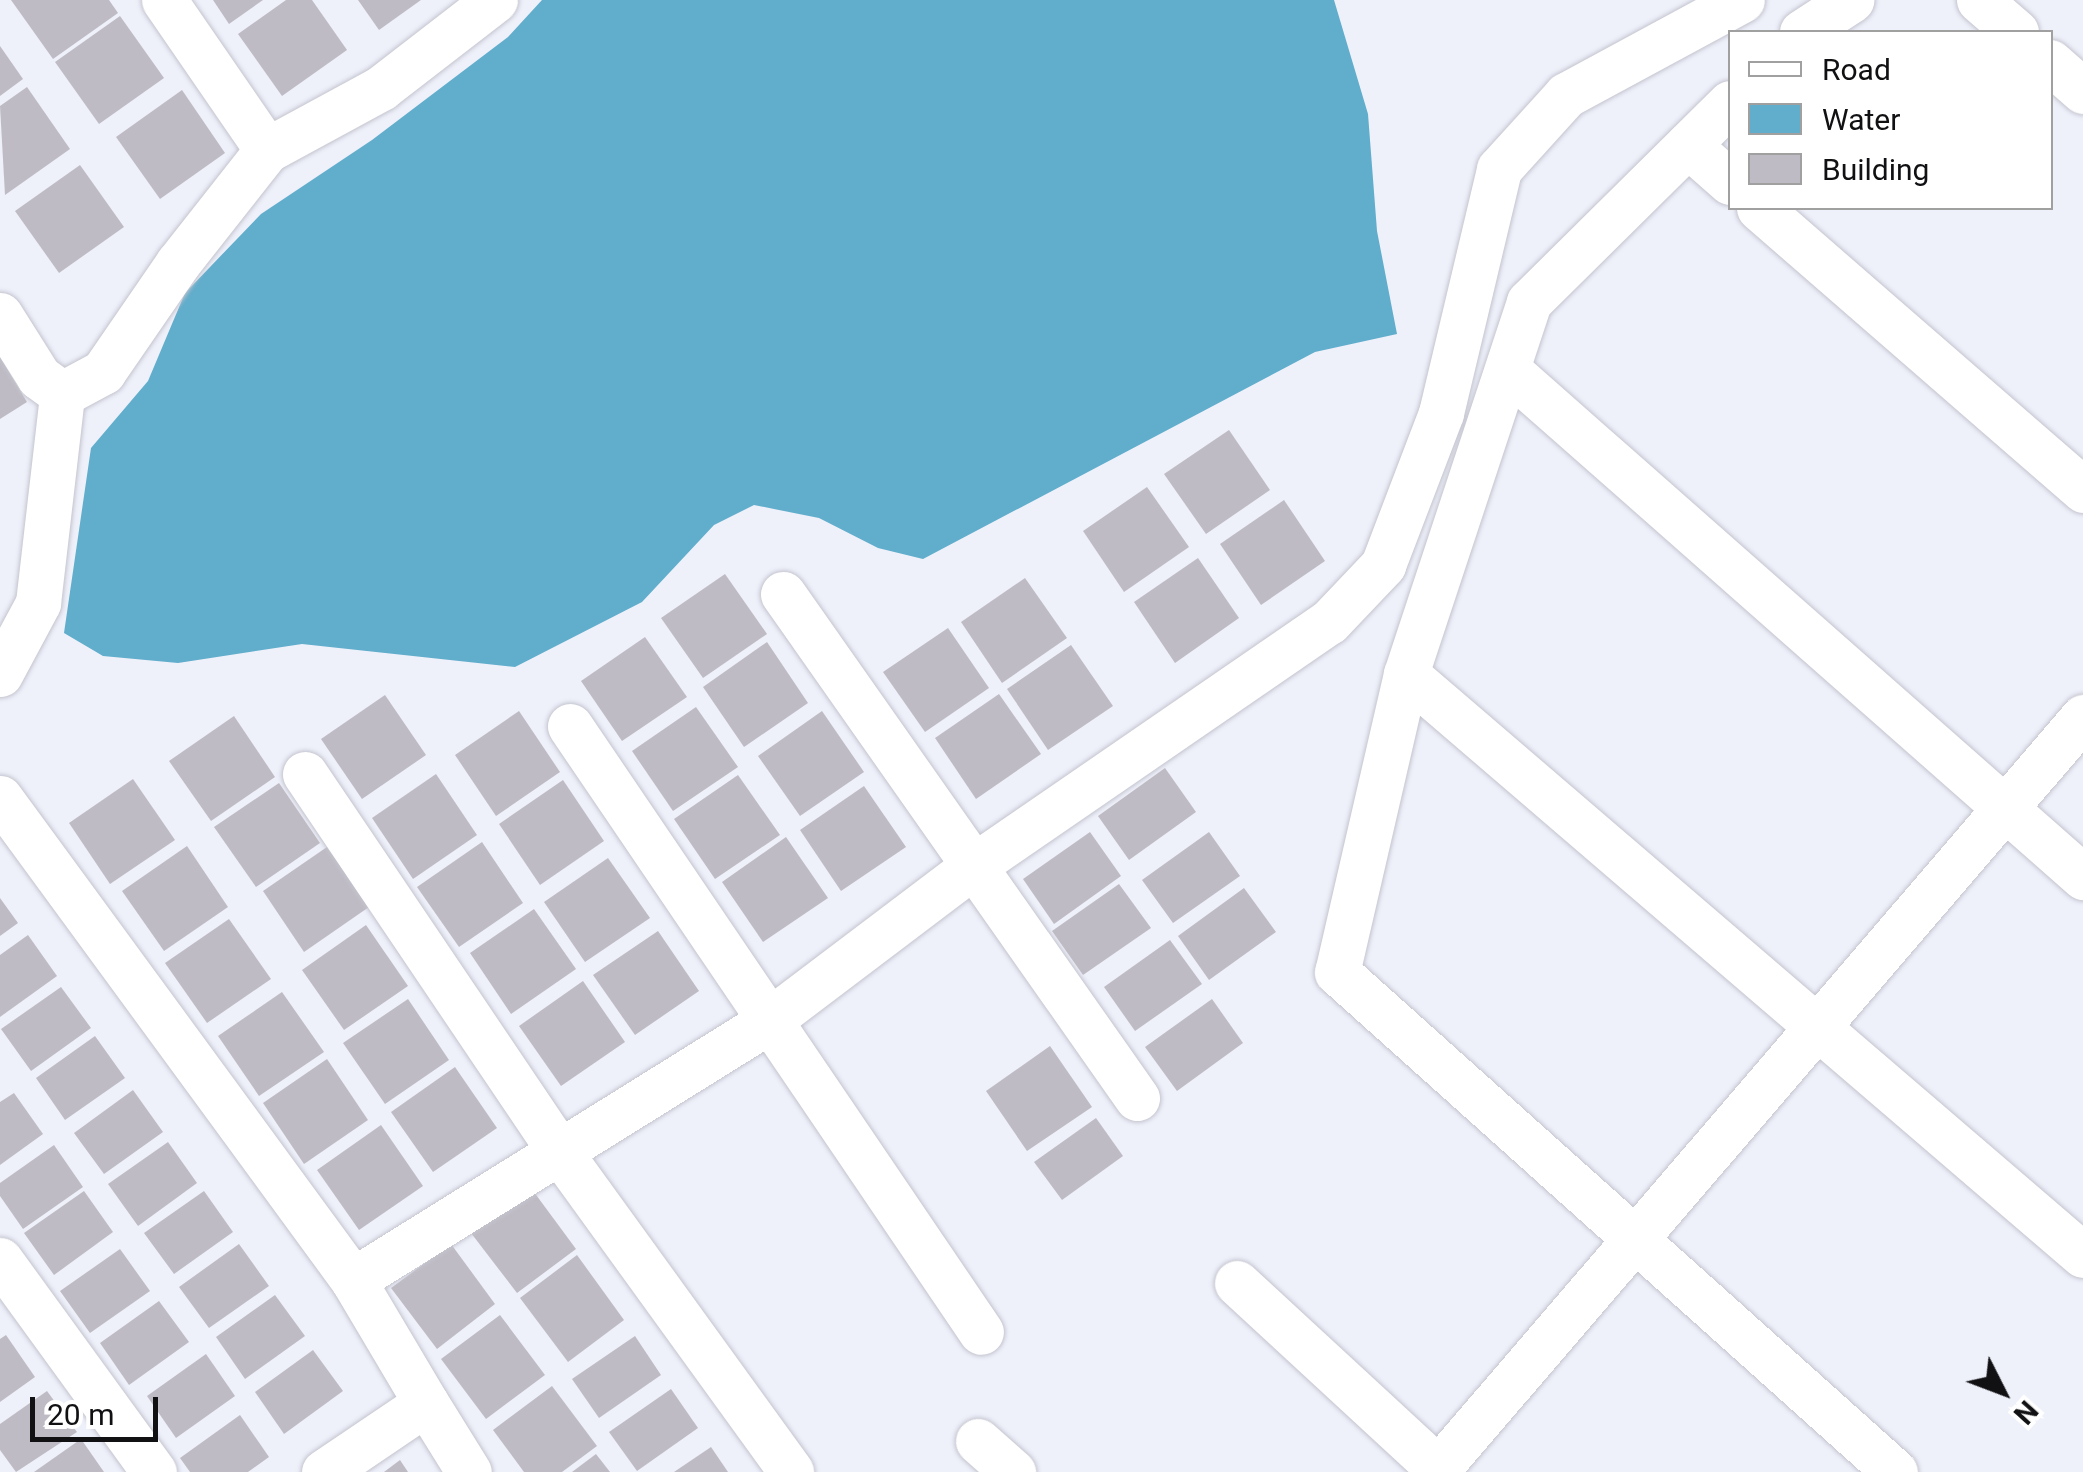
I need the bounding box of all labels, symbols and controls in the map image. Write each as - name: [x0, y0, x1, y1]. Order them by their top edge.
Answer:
- legend: [1728, 30, 2053, 210]
- text: Road: [1822, 52, 1891, 87]
- text: Water: [1822, 102, 1900, 137]
- text: Building: [1822, 152, 1929, 187]
- north arrow: [1953, 1342, 2053, 1442]
- scale bar: [35, 1377, 162, 1439]
- text: N: [2007, 1394, 2045, 1431]
- text: 20 m: [47, 1397, 114, 1432]

